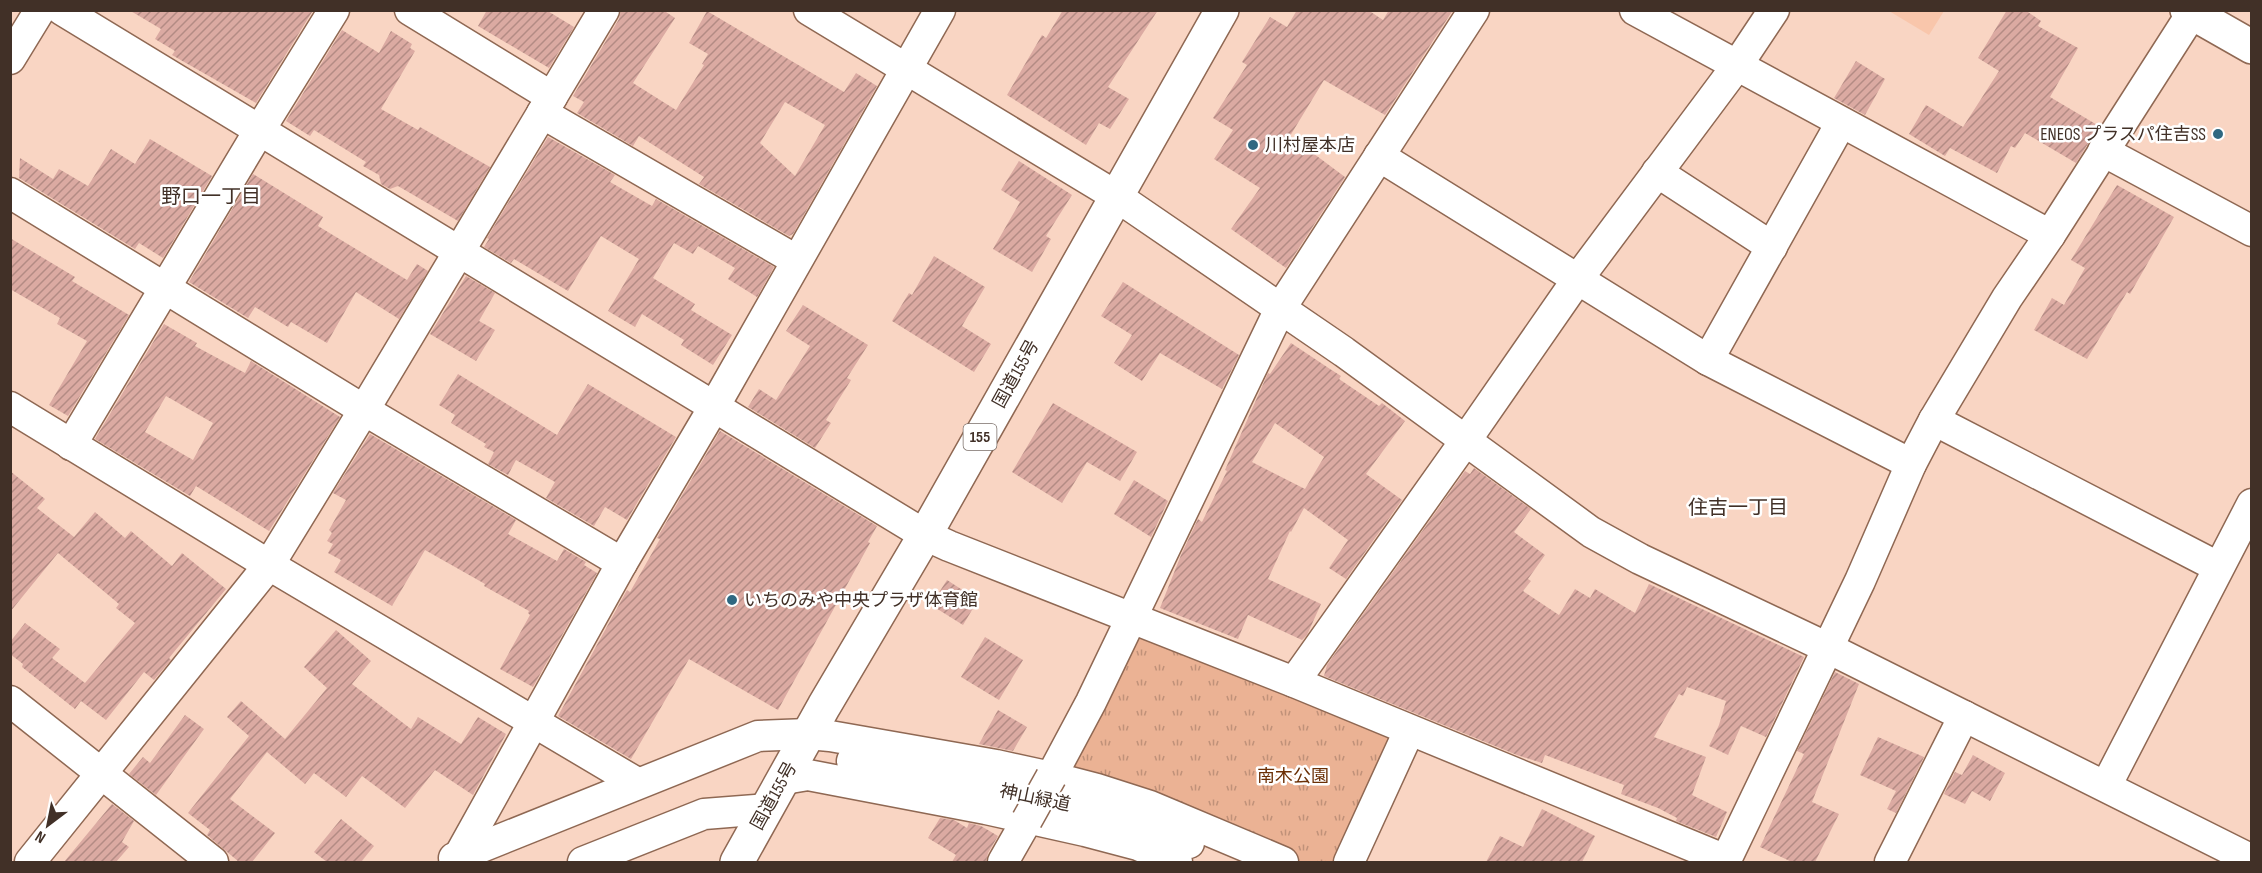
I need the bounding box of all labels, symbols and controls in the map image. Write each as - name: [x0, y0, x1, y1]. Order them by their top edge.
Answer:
- place label: ENEOS プラスパ住吉SS: [2040, 124, 2206, 145]
- marker: ENEOS プラスパ住吉SS: [2211, 127, 2225, 141]
- place label: 川村屋本店: [1265, 135, 1355, 156]
- marker: 川村屋本店: [1246, 138, 1260, 152]
- district label: 野口一丁目: [161, 185, 261, 209]
- street label: 国道155号: [989, 336, 1043, 412]
- road number: 155: [964, 424, 996, 450]
- district label: 住吉一丁目: [1688, 496, 1788, 520]
- place label: いちのみや中央プラザ体育館: [744, 590, 978, 611]
- marker: いちのみや中央プラザ体育館: [725, 593, 739, 607]
- street label: 国道155号: [747, 758, 801, 834]
- park label: 南木公園: [1257, 766, 1329, 787]
- street label: 神山緑道: [998, 780, 1072, 816]
- north arrow: [18, 795, 78, 855]
- text: N: [32, 826, 50, 847]

